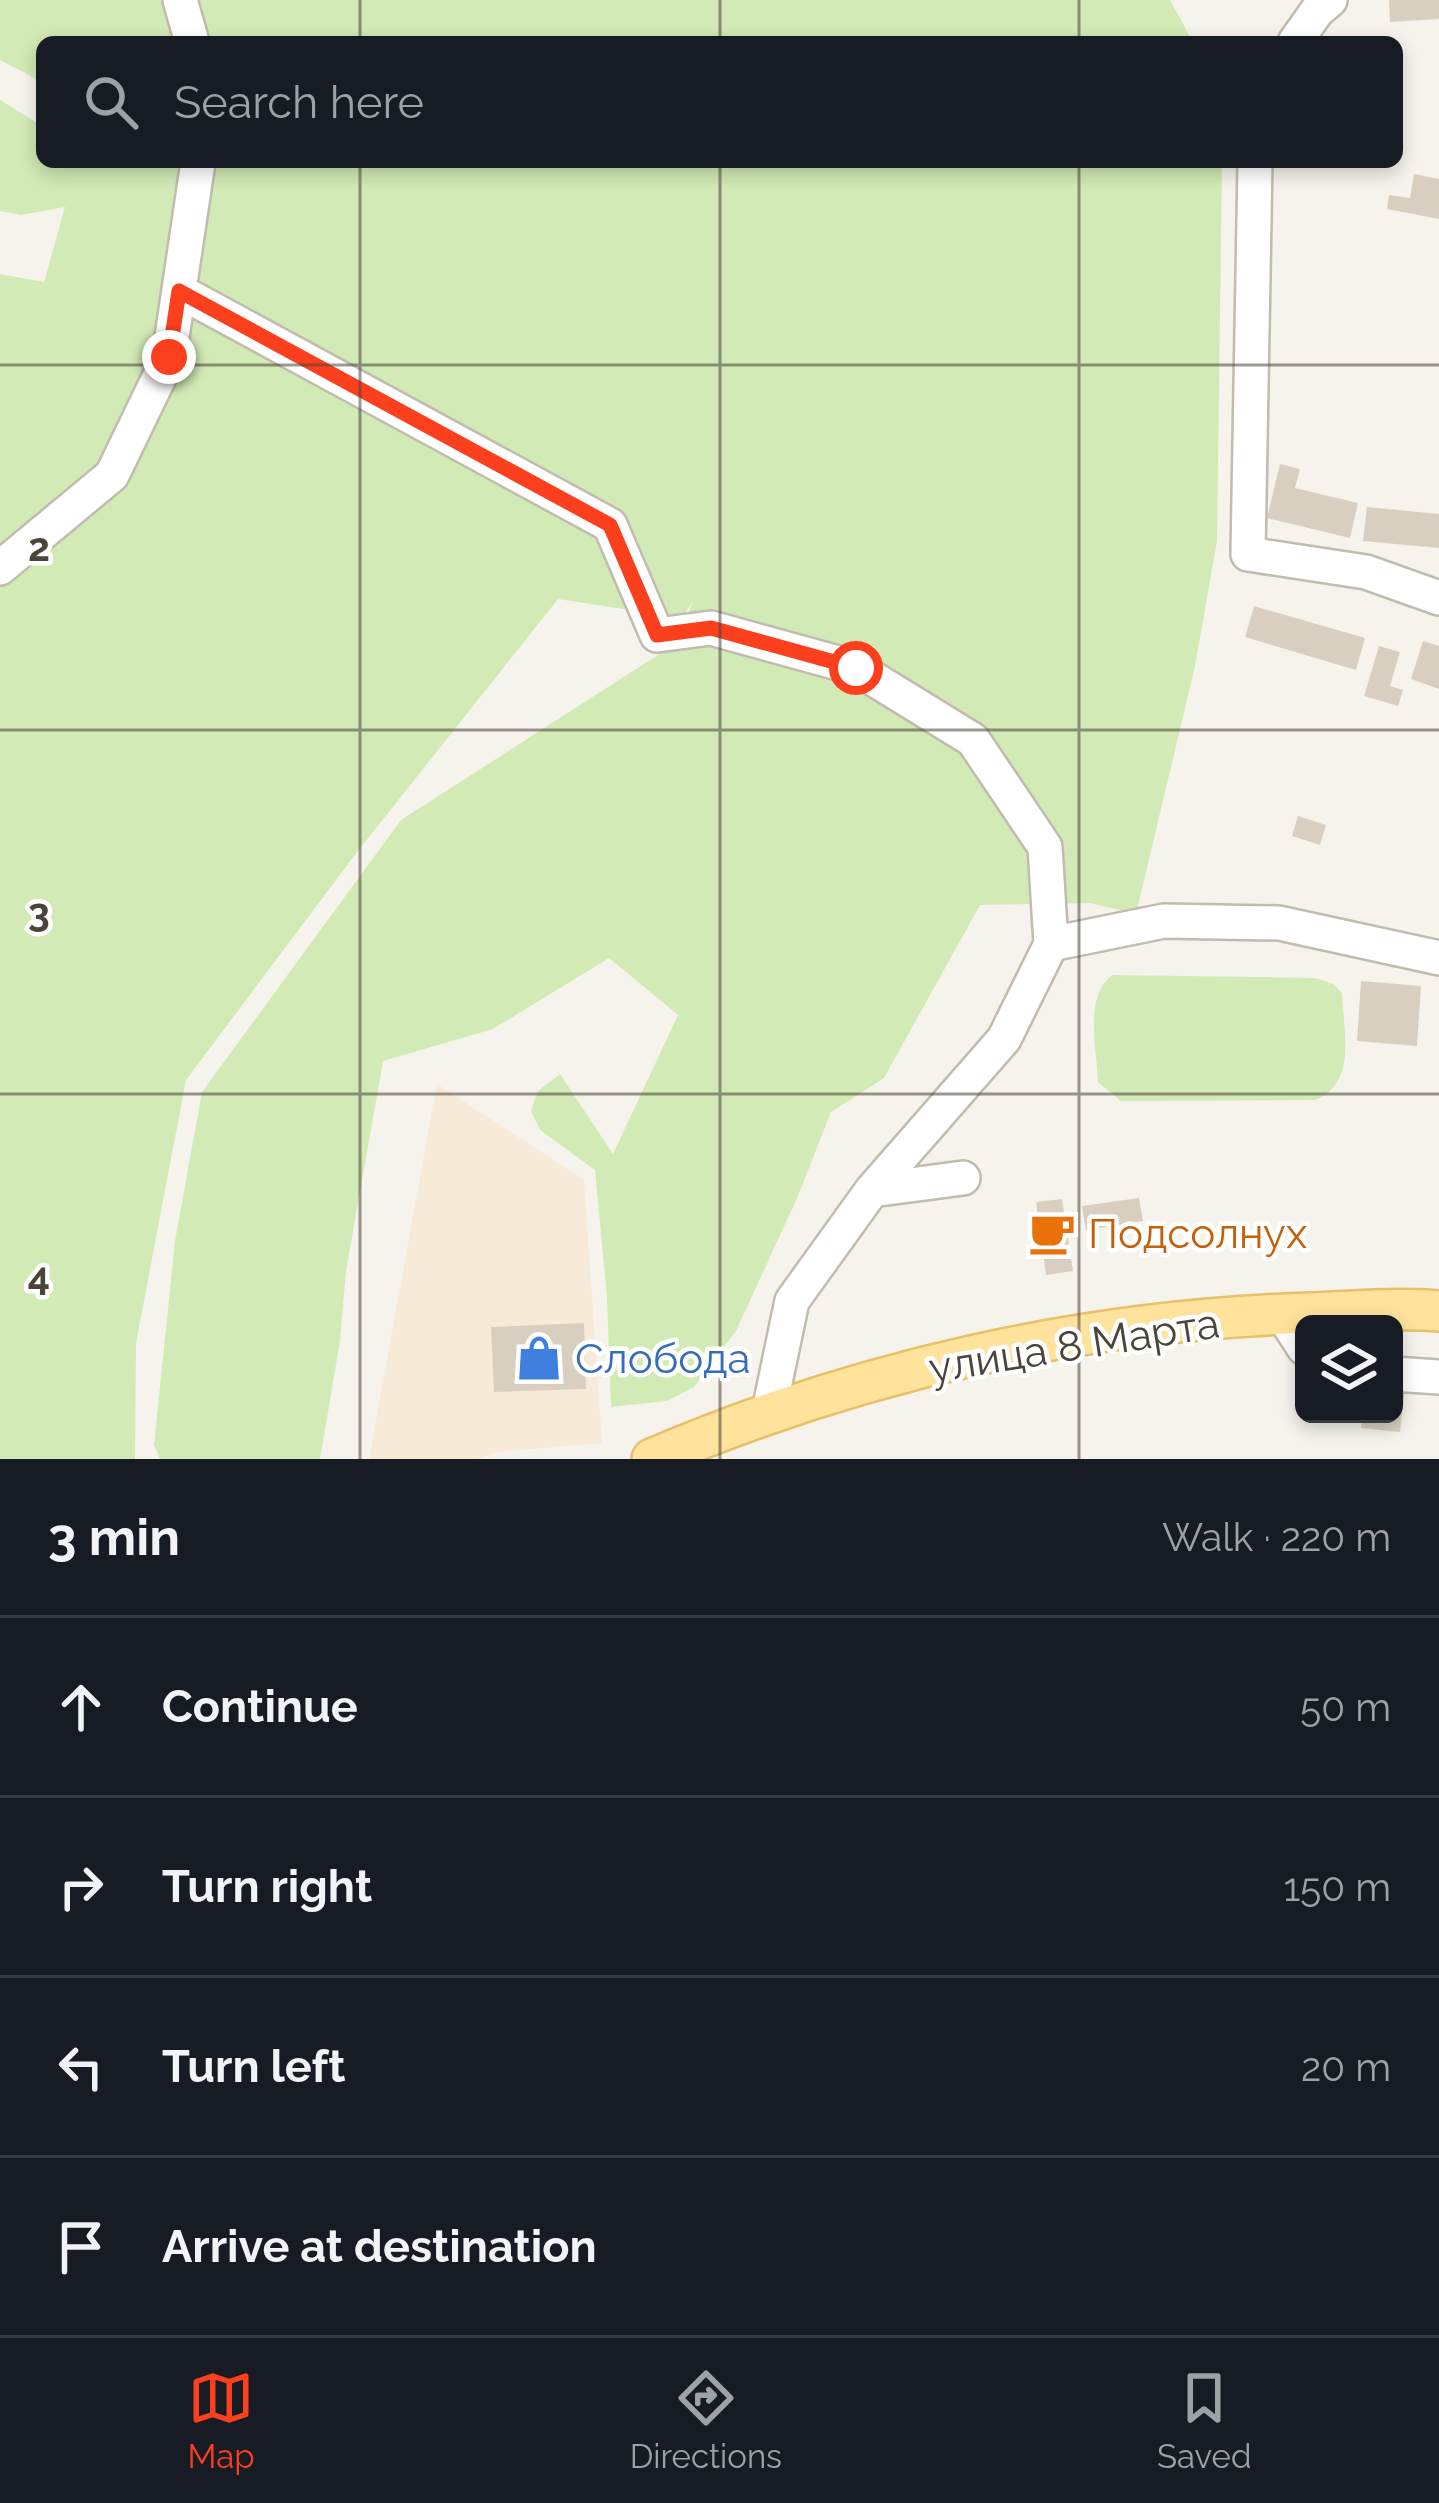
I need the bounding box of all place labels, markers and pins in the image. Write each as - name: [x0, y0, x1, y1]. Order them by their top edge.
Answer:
- cafe icon: Подсолнух: [1027, 1208, 1077, 1258]
- place label: Подсолнух: [1088, 1209, 1307, 1258]
- shop icon: Слобода: [514, 1333, 564, 1383]
- place label: Слобода: [575, 1334, 750, 1383]

